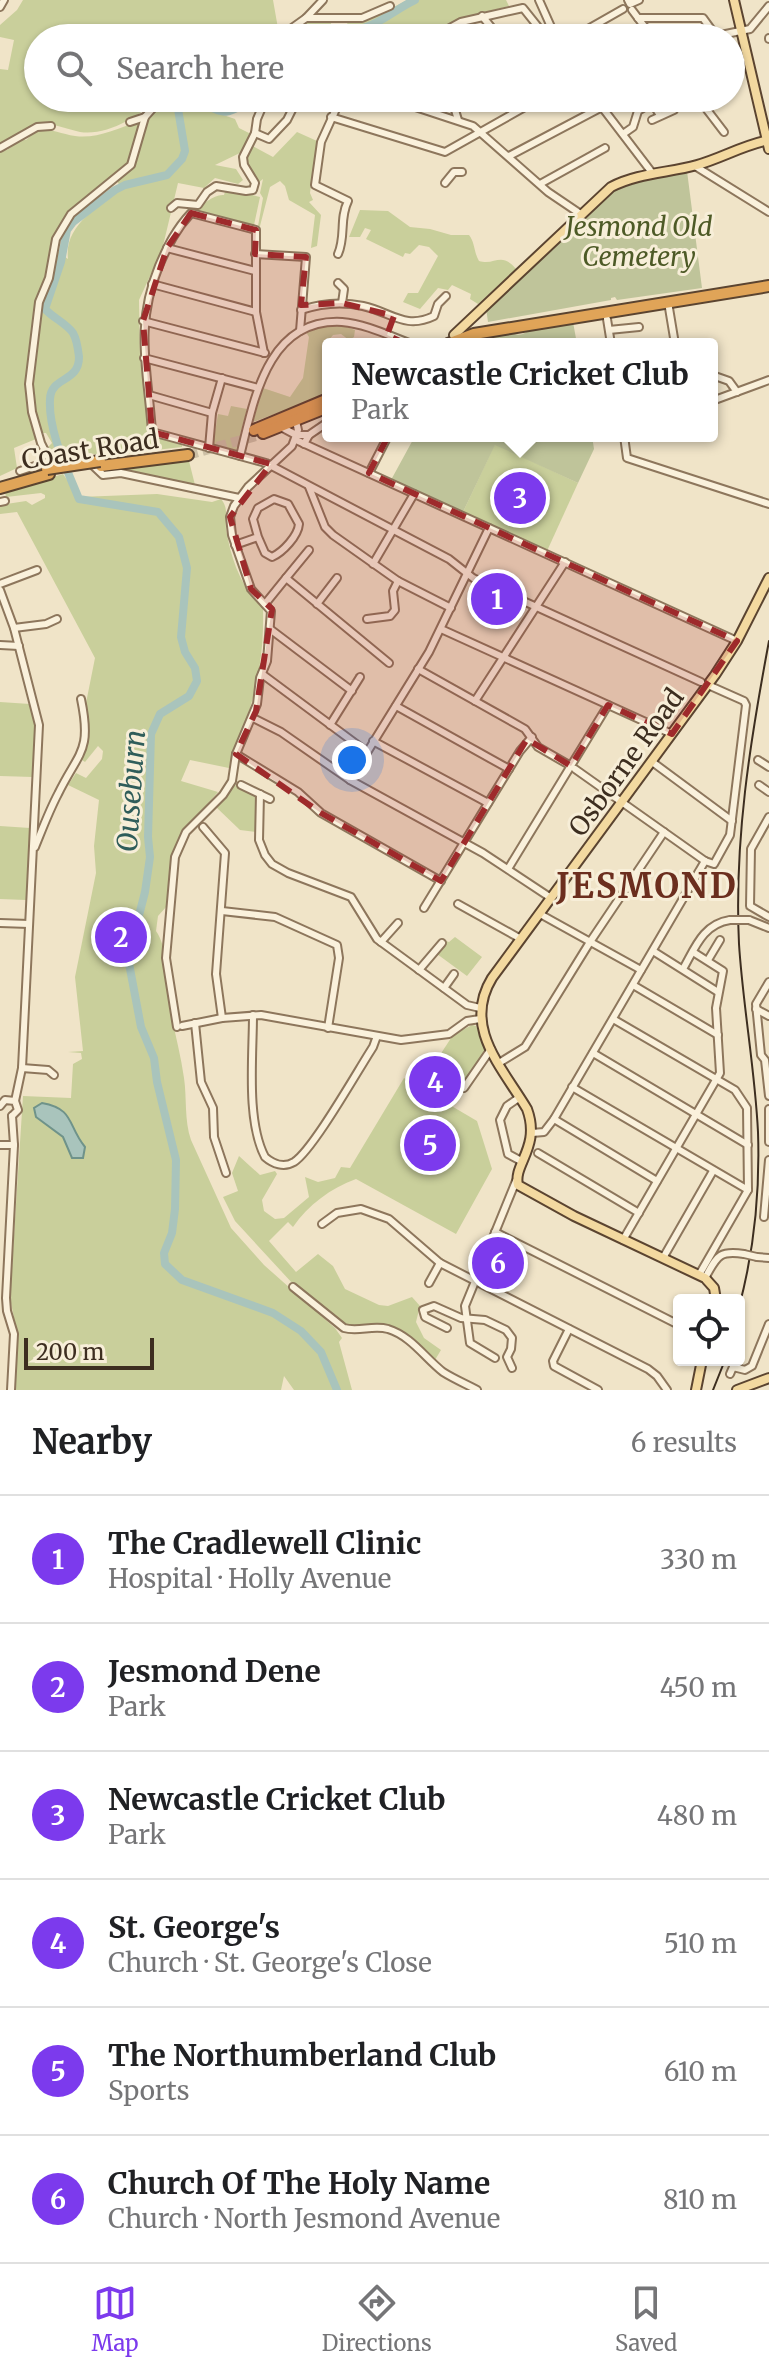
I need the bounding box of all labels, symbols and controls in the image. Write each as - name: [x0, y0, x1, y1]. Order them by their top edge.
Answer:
- search box: [24, 24, 745, 112]
- icon: search: [52, 46, 96, 90]
- text: Search here: [116, 49, 284, 87]
- park label: Jesmond Old Cemetery: [563, 210, 712, 273]
- popup: [322, 338, 718, 442]
- text: Newcastle Cricket Club: [351, 355, 689, 393]
- text: Park: [351, 393, 409, 426]
- street label: Coast Road: [19, 422, 161, 476]
- pin: 3: [494, 468, 546, 528]
- pin: 1: [471, 569, 523, 629]
- street label: Osborne Road: [561, 681, 691, 842]
- water label: Ouseburn: [109, 729, 153, 853]
- your location: [332, 740, 372, 780]
- district label: JESMOND: [555, 865, 738, 907]
- pin: 2: [95, 907, 147, 967]
- pin: 4: [409, 1052, 461, 1112]
- pin: 5: [404, 1115, 456, 1175]
- pin: 6: [472, 1233, 524, 1293]
- map controls: [673, 1294, 745, 1366]
- button: locate: [673, 1294, 745, 1366]
- scale bar: [24, 1334, 154, 1370]
- text: 200 m: [36, 1338, 104, 1366]
- text: Nearby: [32, 1421, 152, 1463]
- text: 6 results: [631, 1426, 737, 1459]
- text: The Cradlewell Clinic: [108, 1524, 421, 1562]
- text: 1: [52, 1543, 64, 1576]
- text: 330 m: [660, 1543, 737, 1576]
- text: Hospital · Holly Avenue: [108, 1562, 391, 1595]
- text: Jesmond Dene: [108, 1652, 321, 1690]
- text: 2: [50, 1671, 66, 1704]
- text: 450 m: [660, 1671, 737, 1704]
- text: Park: [108, 1690, 166, 1723]
- text: Newcastle Cricket Club: [108, 1780, 446, 1818]
- text: 3: [51, 1799, 65, 1832]
- text: 480 m: [657, 1799, 737, 1832]
- text: Park: [108, 1818, 166, 1851]
- text: St. George's: [108, 1908, 280, 1946]
- text: 4: [50, 1927, 66, 1960]
- text: 510 m: [664, 1927, 737, 1960]
- text: Church · St. George's Close: [108, 1946, 432, 1979]
- text: The Northumberland Club: [108, 2036, 496, 2074]
- text: 5: [50, 2055, 66, 2088]
- text: 610 m: [664, 2055, 737, 2088]
- text: Sports: [108, 2074, 190, 2107]
- text: Church Of The Holy Name: [108, 2164, 490, 2202]
- text: 6: [50, 2183, 66, 2216]
- text: 810 m: [663, 2183, 737, 2216]
- text: Church · North Jesmond Avenue: [108, 2202, 500, 2235]
- tab: Map: [92, 2281, 139, 2357]
- tab: Directions: [322, 2281, 432, 2357]
- tab: Saved: [615, 2281, 677, 2357]

